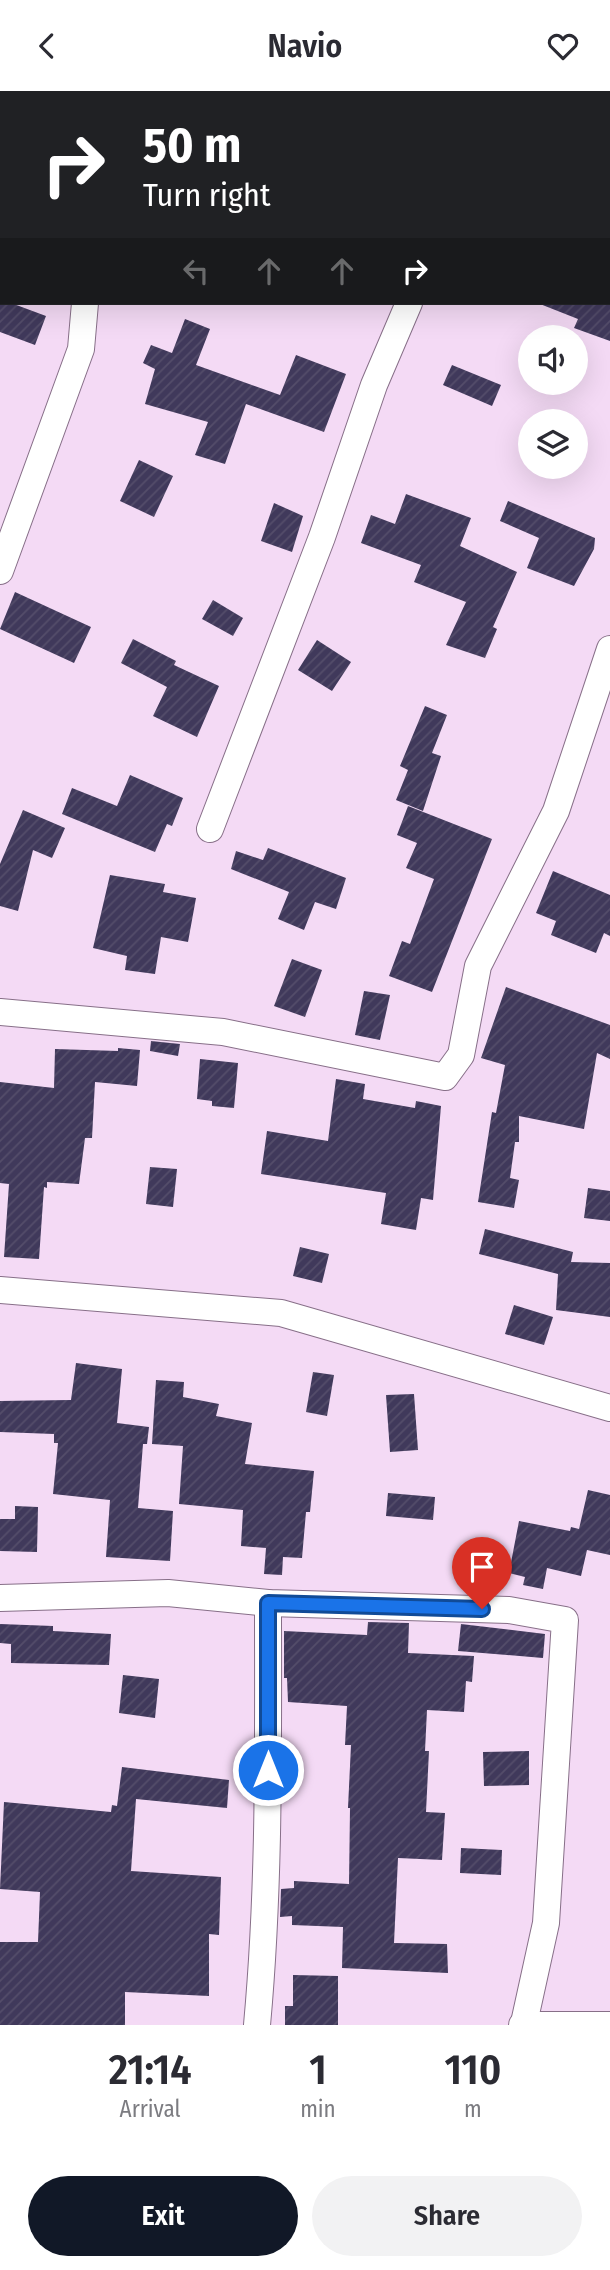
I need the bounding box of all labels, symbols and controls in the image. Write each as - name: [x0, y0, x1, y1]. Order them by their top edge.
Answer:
- icon: back: [28, 27, 66, 65]
- text: Navio: [268, 27, 342, 65]
- icon: heart: [544, 27, 582, 65]
- text: 50 m: [143, 116, 241, 175]
- icon: right: [28, 119, 119, 210]
- text: Turn right: [143, 176, 270, 214]
- icon: left: [177, 252, 215, 290]
- icon: ahead: [250, 252, 288, 290]
- icon: ahead: [323, 252, 361, 290]
- icon: right: [396, 252, 434, 290]
- map controls: [518, 325, 588, 479]
- button: sound: [518, 325, 588, 395]
- button: layers: [518, 409, 588, 479]
- pin: [452, 1537, 512, 1609]
- icon: arrive: [463, 1548, 501, 1586]
- position arrow: [231, 1733, 305, 1807]
- text: 21:14: [109, 2045, 191, 2095]
- text: 1: [309, 2045, 327, 2095]
- text: 110: [444, 2045, 501, 2095]
- text: Arrival: [120, 2095, 181, 2123]
- text: min: [300, 2095, 336, 2123]
- text: m: [464, 2095, 482, 2123]
- button: Exit: [28, 2176, 298, 2256]
- button: Share: [312, 2176, 582, 2256]

